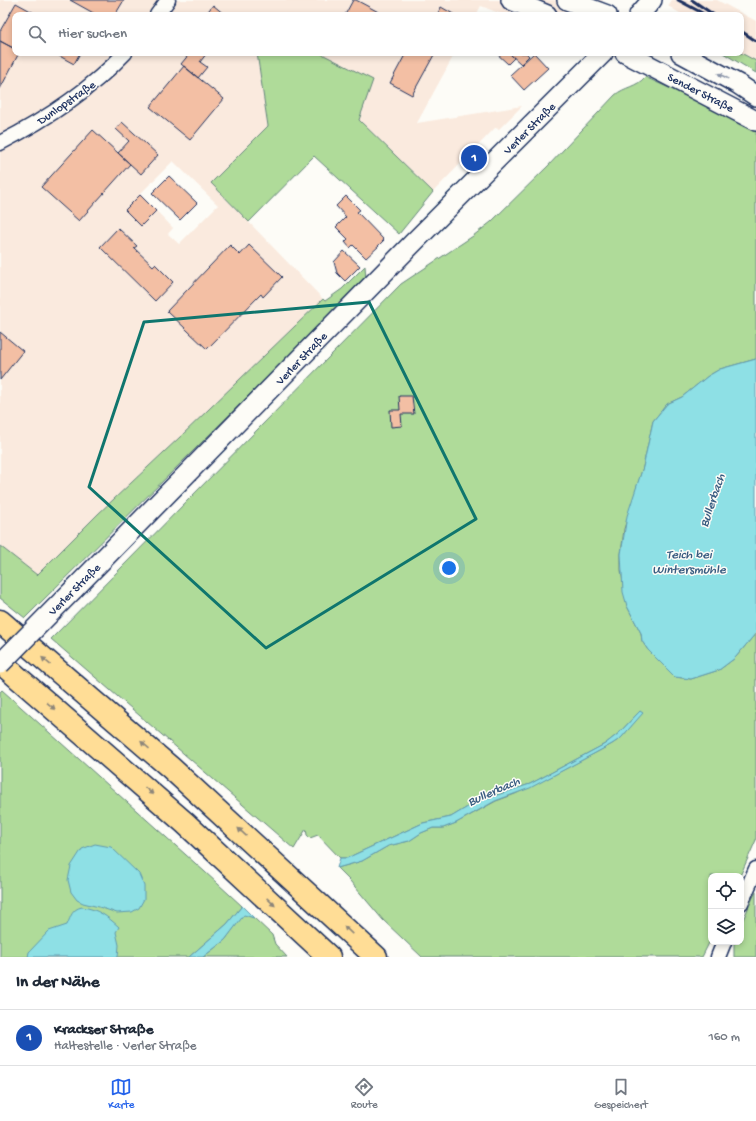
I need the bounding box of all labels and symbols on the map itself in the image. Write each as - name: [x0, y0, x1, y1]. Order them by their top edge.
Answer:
- street label: Sender Straße: [665, 71, 736, 117]
- one-way arrow: [717, 72, 729, 79]
- street label: Dunlopstraße: [35, 78, 100, 129]
- street label: Verler Straße: [501, 100, 560, 159]
- pin: 1: [461, 143, 487, 173]
- street label: Verler Straße: [273, 330, 332, 389]
- water label: Bullerbach: [697, 471, 730, 529]
- water label: Teich bei Wintersmühle: [652, 548, 727, 578]
- your location: [439, 558, 459, 578]
- street label: Verler Straße: [46, 561, 105, 620]
- one-way arrow: [41, 656, 52, 665]
- one-way arrow: [46, 701, 56, 710]
- one-way arrow: [140, 741, 150, 750]
- water label: Bullerbach: [466, 774, 523, 810]
- one-way arrow: [144, 787, 154, 796]
- one-way arrow: [237, 827, 247, 837]
- one-way arrow: [266, 898, 276, 907]
- one-way arrow: [343, 925, 353, 935]

